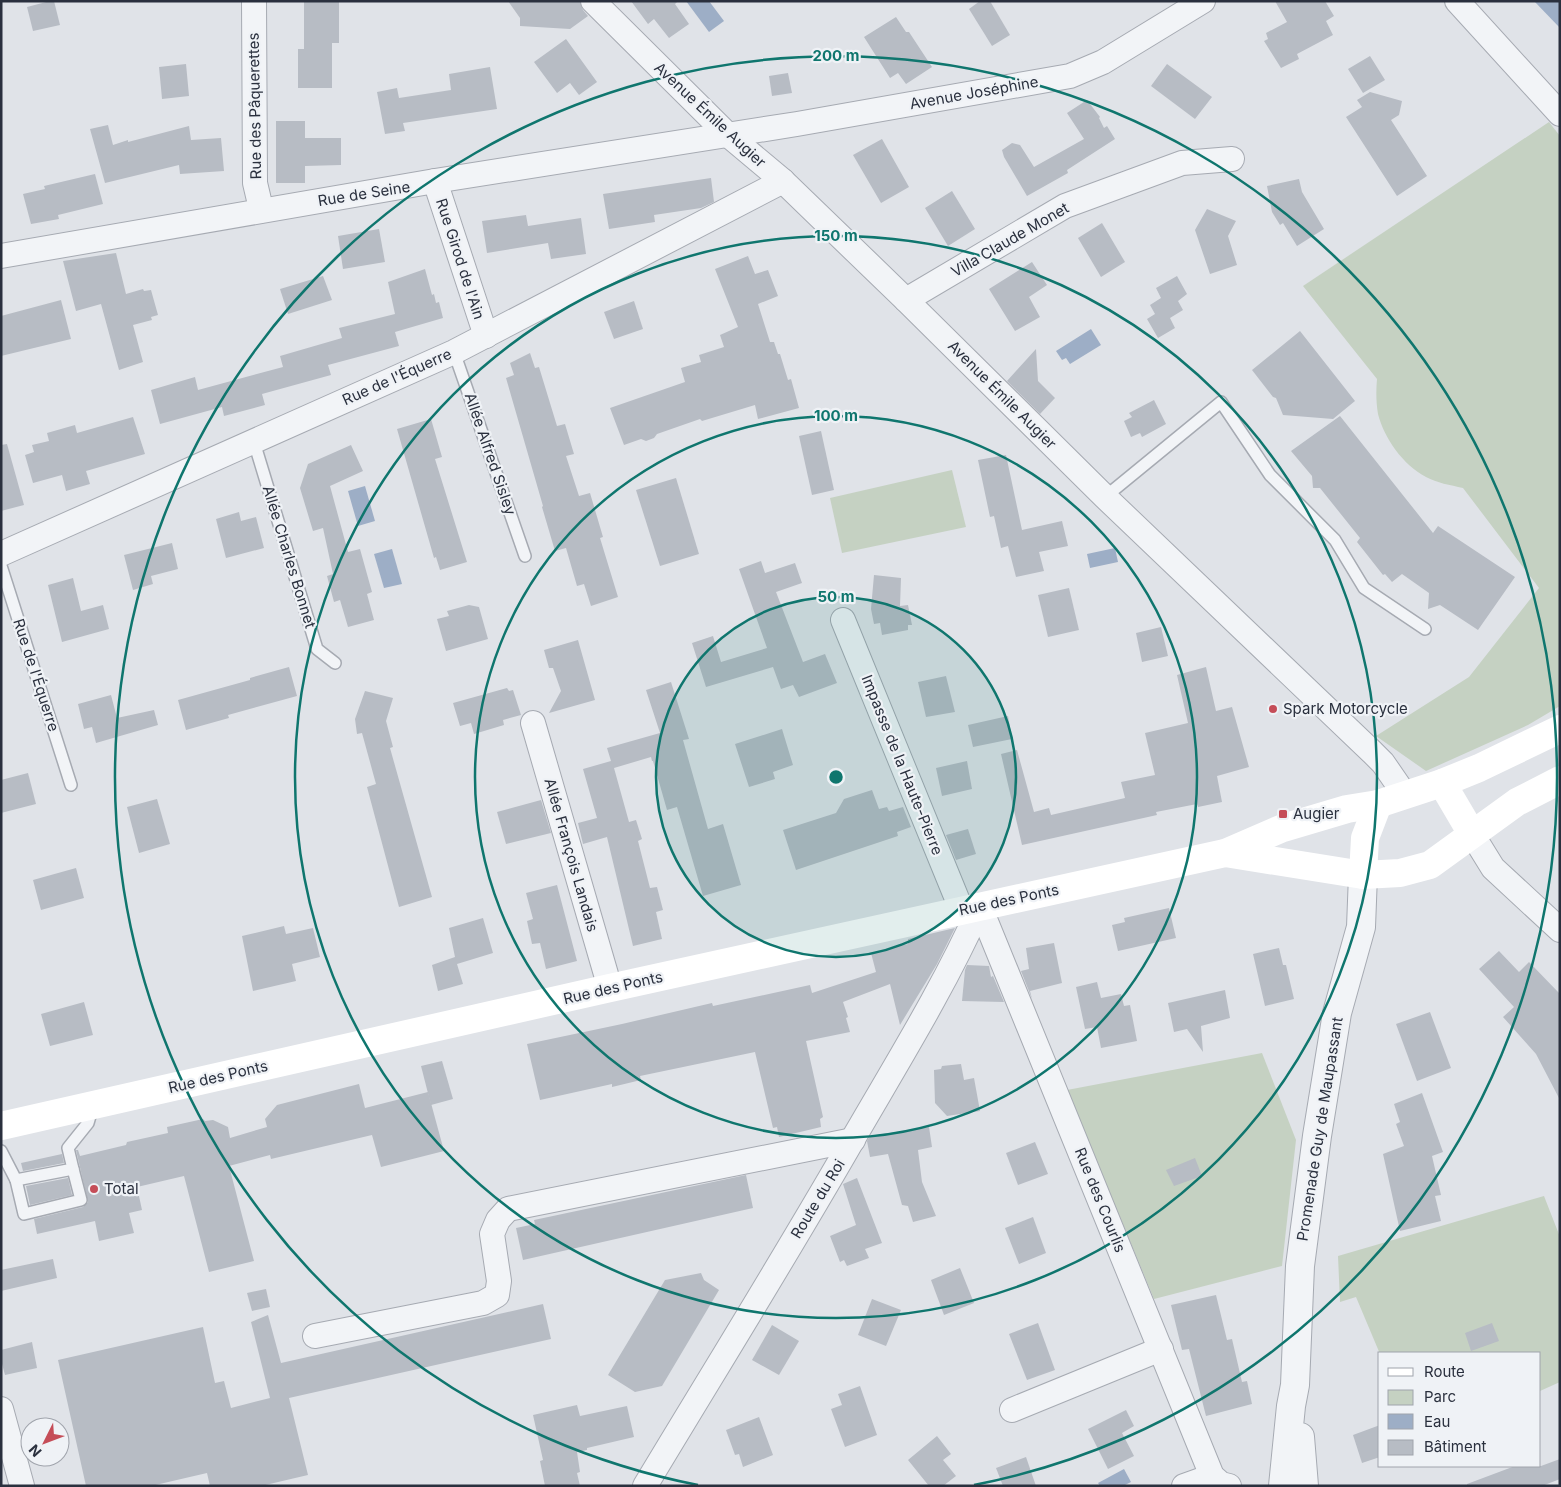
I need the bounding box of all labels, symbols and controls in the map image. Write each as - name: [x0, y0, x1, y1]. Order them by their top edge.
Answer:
- street label: Rue des Pâquerettes: [244, 33, 265, 179]
- text: 200 m: [813, 46, 859, 65]
- street label: Avenue Émile Augier: [651, 58, 770, 172]
- street label: Avenue Joséphine: [908, 72, 1040, 113]
- street label: Rue de Seine: [316, 177, 411, 210]
- street label: Rue Girod de l'Ain: [432, 196, 489, 322]
- street label: Villa Claude Monet: [947, 198, 1072, 281]
- text: 150 m: [814, 226, 858, 245]
- street label: Avenue Émile Augier: [944, 336, 1061, 453]
- street label: Rue de l'Équerre: [339, 344, 454, 409]
- street label: Allée Alfred Sisley: [461, 390, 520, 518]
- text: 100 m: [814, 406, 858, 425]
- street label: Allée Charles Bonnet: [259, 483, 320, 631]
- text: 50 m: [818, 587, 854, 606]
- street label: Rue de l'Équerre: [9, 616, 64, 734]
- street label: Impasse de la Haute-Pierre: [858, 672, 947, 858]
- place label: Spark Motorcycle: [1283, 699, 1408, 718]
- marker: Spark Motorcycle: [1267, 703, 1279, 715]
- centre of rings: [827, 768, 845, 786]
- street label: Allée François Landais: [540, 776, 603, 934]
- place label: Augier: [1293, 804, 1340, 823]
- marker: Augier: [1277, 808, 1289, 820]
- street label: Rue des Ponts: [957, 880, 1061, 919]
- street label: Rue des Ponts: [561, 967, 665, 1008]
- street label: Promenade Guy de Maupassant: [1292, 1015, 1347, 1242]
- street label: Rue des Ponts: [166, 1056, 270, 1097]
- street label: Rue des Courlis: [1071, 1145, 1130, 1255]
- street label: Route du Roi: [786, 1156, 849, 1242]
- place label: Total: [104, 1179, 139, 1198]
- marker: Total: [88, 1183, 100, 1195]
- legend: [1378, 1352, 1541, 1467]
- text: Route: [1424, 1362, 1465, 1381]
- text: Parc: [1424, 1387, 1456, 1406]
- text: Eau: [1424, 1412, 1450, 1431]
- north arrow: [20, 1417, 70, 1467]
- text: Bâtiment: [1424, 1437, 1487, 1456]
- text: N: [25, 1441, 45, 1461]

